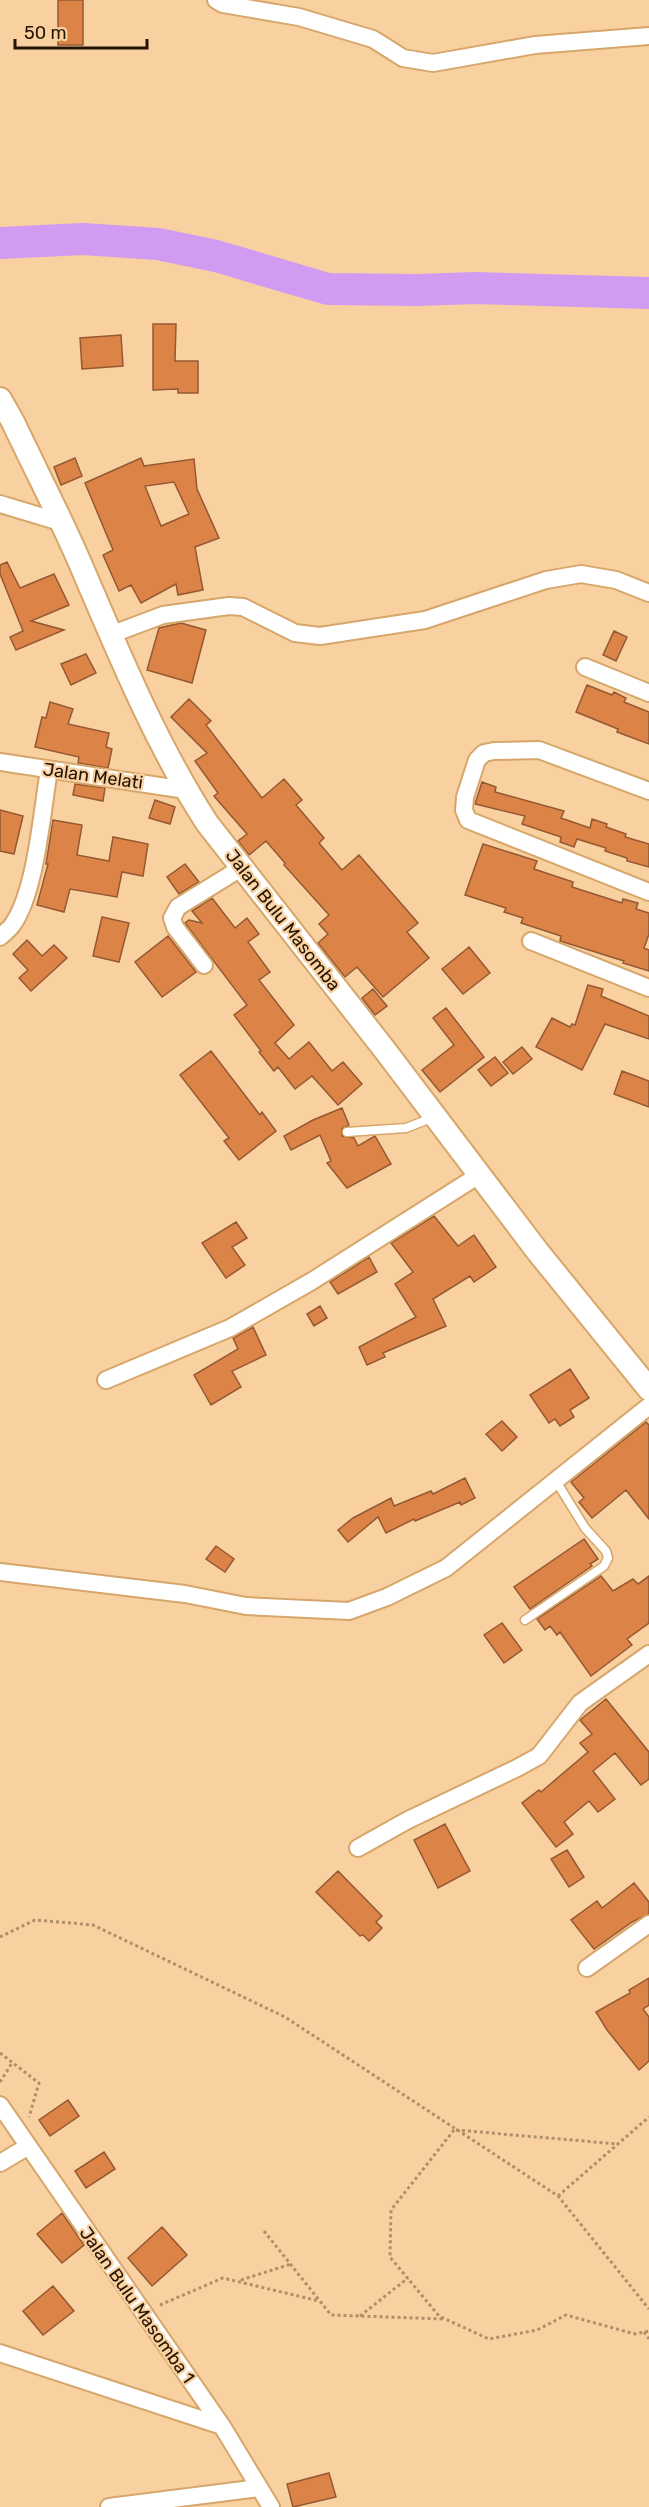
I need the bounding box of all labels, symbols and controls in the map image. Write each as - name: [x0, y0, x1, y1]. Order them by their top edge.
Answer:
- scale bar: [15, 12, 147, 50]
- text: 50 m: [24, 22, 67, 44]
- street label: Jalan Melati: [42, 758, 144, 794]
- street label: Jalan Bulu Masomba: [221, 845, 345, 995]
- street label: Jalan Bulu Masomba 1: [75, 2223, 199, 2387]

